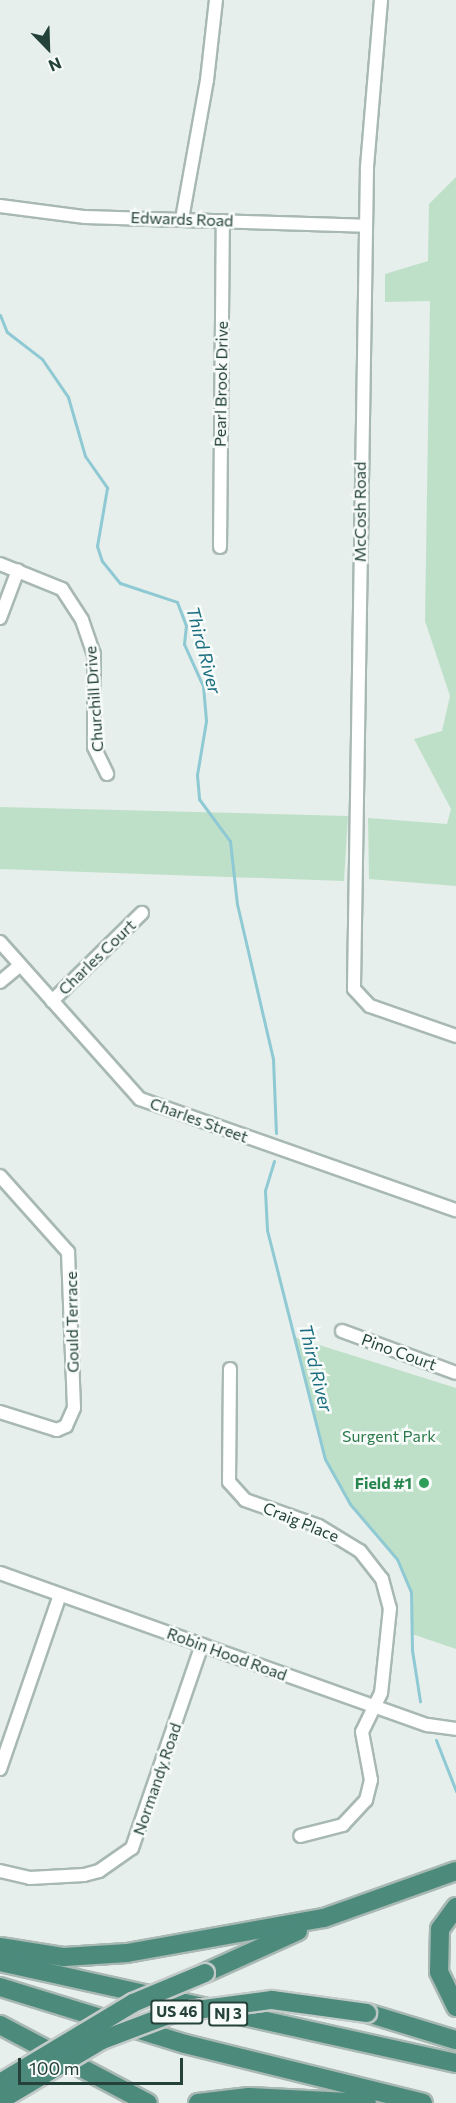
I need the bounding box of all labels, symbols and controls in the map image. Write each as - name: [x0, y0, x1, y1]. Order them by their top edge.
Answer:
- north arrow: [18, 18, 78, 78]
- text: N: [46, 54, 64, 76]
- street label: Edwards Road: [130, 208, 234, 230]
- street label: Pearl Brook Drive: [210, 321, 232, 447]
- street label: McCosh Road: [350, 462, 370, 562]
- water label: Third River: [182, 604, 226, 696]
- street label: Churchill Drive: [81, 645, 107, 753]
- street label: Charles Court: [54, 915, 140, 999]
- street label: Charles Street: [147, 1093, 251, 1147]
- street label: Gould Terrace: [62, 1271, 82, 1373]
- water label: Third River: [295, 1322, 337, 1414]
- street label: Pino Court: [359, 1330, 439, 1374]
- park label: Surgent Park: [342, 1426, 436, 1446]
- place label: Field #1: [355, 1473, 412, 1493]
- marker: Field #1: [417, 1476, 431, 1490]
- street label: Craig Place: [260, 1498, 342, 1546]
- street label: Robin Hood Road: [164, 1623, 290, 1685]
- street label: Normandy Road: [129, 1720, 185, 1838]
- road number: US 46: [150, 2000, 204, 2024]
- road number: NJ 3: [207, 2002, 249, 2026]
- scale bar: [21, 2046, 186, 2084]
- text: 100 m: [29, 2057, 79, 2079]

